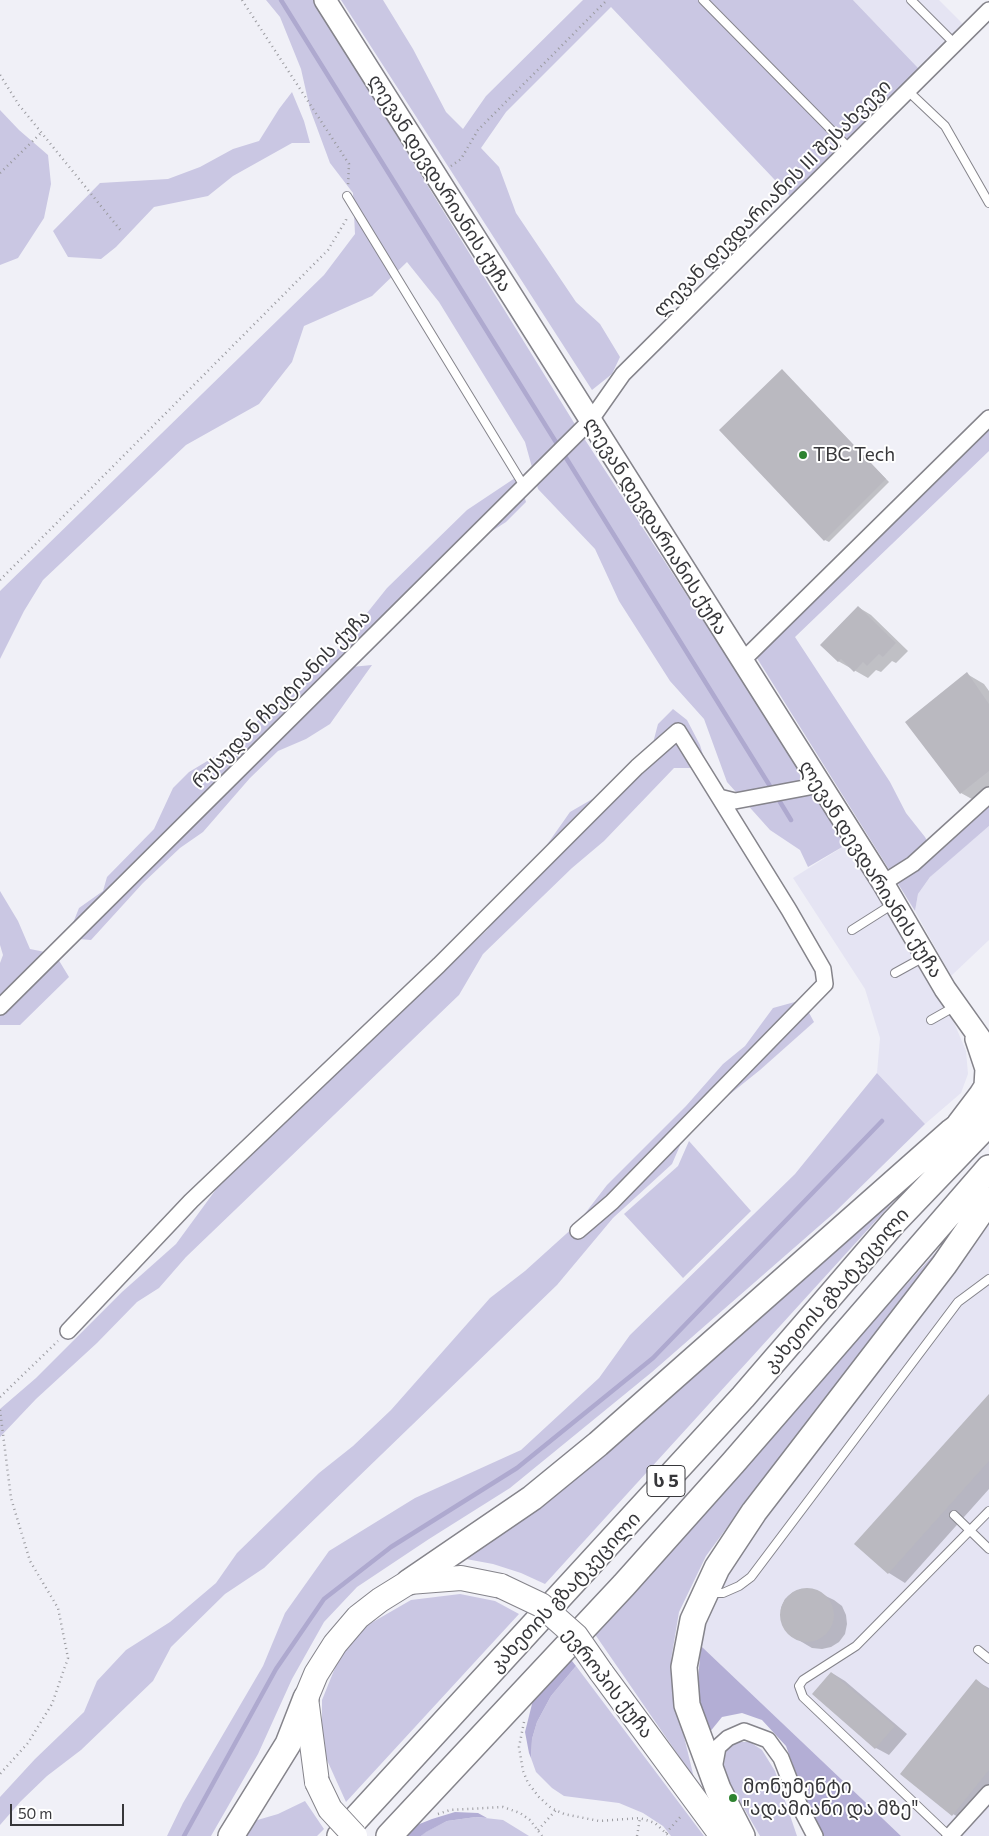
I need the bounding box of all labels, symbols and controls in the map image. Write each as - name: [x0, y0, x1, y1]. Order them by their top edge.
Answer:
- street label: ლევან დევდარიანის ქუჩა: [364, 70, 516, 296]
- street label: ლევან დევდარიანის III შესახვევი: [648, 74, 896, 322]
- street label: ლევან დევდარიანის ქუჩა: [580, 413, 732, 639]
- place label: TBC Tech: [813, 444, 895, 466]
- marker: TBC Tech: [797, 449, 809, 461]
- street label: რუსუდან ჩხეტიანის ქუჩა: [187, 605, 375, 793]
- street label: ლევან დევდარიანის ქუჩა: [795, 756, 947, 982]
- street label: კახეთის გზატკეცილი: [758, 1203, 914, 1377]
- road number: ს 5: [647, 1465, 685, 1496]
- street label: კახეთის გზატკეცილი: [485, 1507, 645, 1677]
- street label: ევროპის ქუჩა: [558, 1623, 658, 1743]
- place label: მონუმენტი "ადამიანი და მზე": [743, 1776, 919, 1820]
- marker: მონუმენტი "ადამიანი და მზე": [727, 1792, 739, 1804]
- scale bar: [12, 1794, 126, 1826]
- text: 50 m: [18, 1804, 52, 1822]

